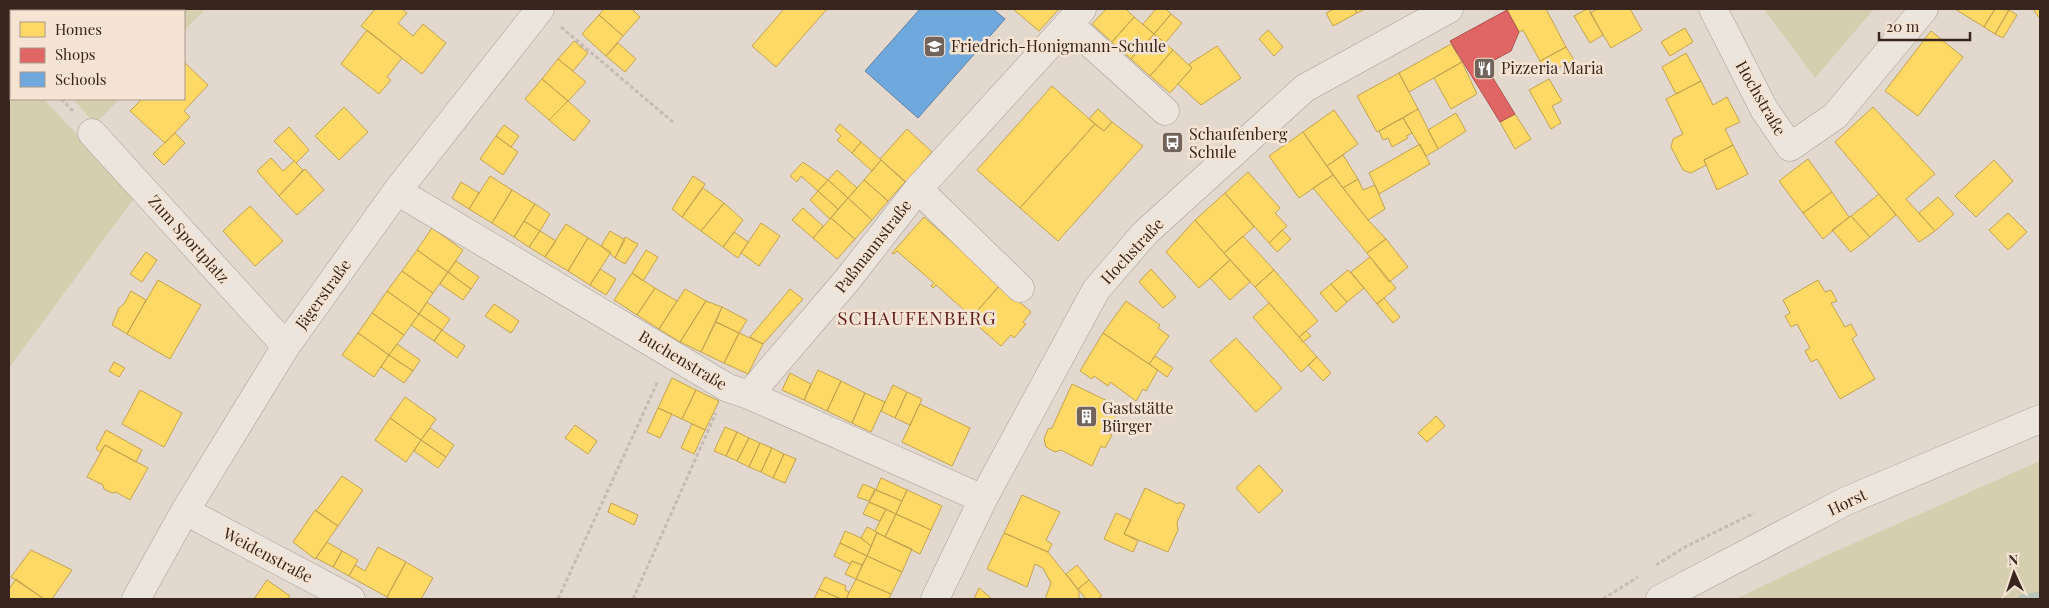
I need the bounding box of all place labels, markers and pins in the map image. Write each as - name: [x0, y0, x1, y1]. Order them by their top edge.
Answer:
- school or university icon: Friedrich-Honigmann-Schule: [923, 34, 947, 58]
- place label: Friedrich-Honigmann-Schule: [951, 35, 1166, 56]
- restaurant icon: Pizzeria Maria: [1473, 56, 1497, 80]
- place label: Pizzeria Maria: [1501, 57, 1604, 78]
- place label: Schaufenberg Schule: [1189, 123, 1288, 162]
- bus stop icon: Schaufenberg Schule: [1161, 131, 1185, 155]
- place label: Gaststätte Bürger: [1102, 397, 1174, 436]
- building icon: Gaststätte Bürger: [1074, 405, 1098, 429]

